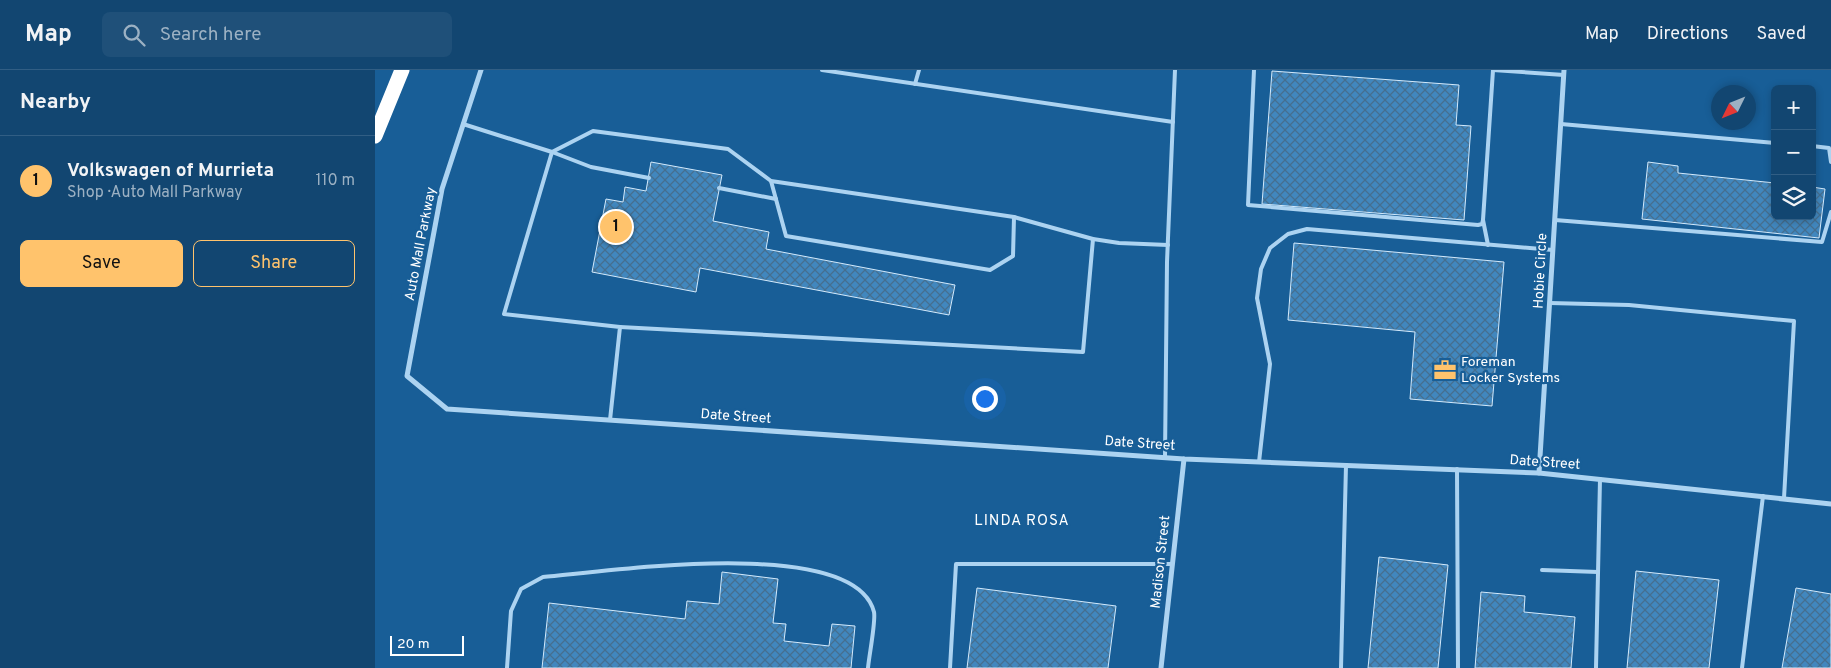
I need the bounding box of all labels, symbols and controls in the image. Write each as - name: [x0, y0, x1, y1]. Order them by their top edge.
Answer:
- search box: [102, 12, 452, 57]
- text: Map: [25, 20, 72, 50]
- icon: search: [120, 21, 148, 49]
- text: Search here: [160, 23, 261, 47]
- text: Map: [1585, 23, 1619, 46]
- text: Directions: [1647, 23, 1729, 46]
- text: Saved: [1757, 23, 1806, 46]
- north arrow: [1711, 85, 1756, 130]
- map controls: [1771, 85, 1816, 220]
- button: +: [1771, 85, 1816, 130]
- text: Nearby: [20, 89, 91, 116]
- button: −: [1771, 130, 1816, 175]
- text: Volkswagen of Murrieta: [67, 159, 274, 183]
- text: 1: [33, 171, 39, 191]
- text: 110 m: [315, 171, 355, 191]
- button: layers: [1771, 175, 1816, 220]
- text: Shop · Auto Mall Parkway: [67, 183, 243, 203]
- street label: Auto Mall Parkway: [402, 186, 440, 302]
- pin: 1: [600, 208, 632, 246]
- street label: Hobie Circle: [1531, 233, 1551, 309]
- button: Save: [20, 240, 183, 287]
- button: Share: [193, 240, 355, 287]
- place label: Foreman Locker Systems: [1461, 354, 1560, 387]
- office icon: Foreman Locker Systems: [1432, 357, 1458, 383]
- your location: [972, 386, 998, 412]
- street label: Date Street: [700, 406, 772, 428]
- street label: Date Street: [1104, 433, 1176, 455]
- street label: Date Street: [1509, 452, 1581, 474]
- district label: LINDA ROSA: [974, 512, 1070, 531]
- street label: Madison Street: [1148, 515, 1174, 609]
- scale bar: [390, 633, 464, 656]
- text: 20 m: [397, 636, 430, 653]

